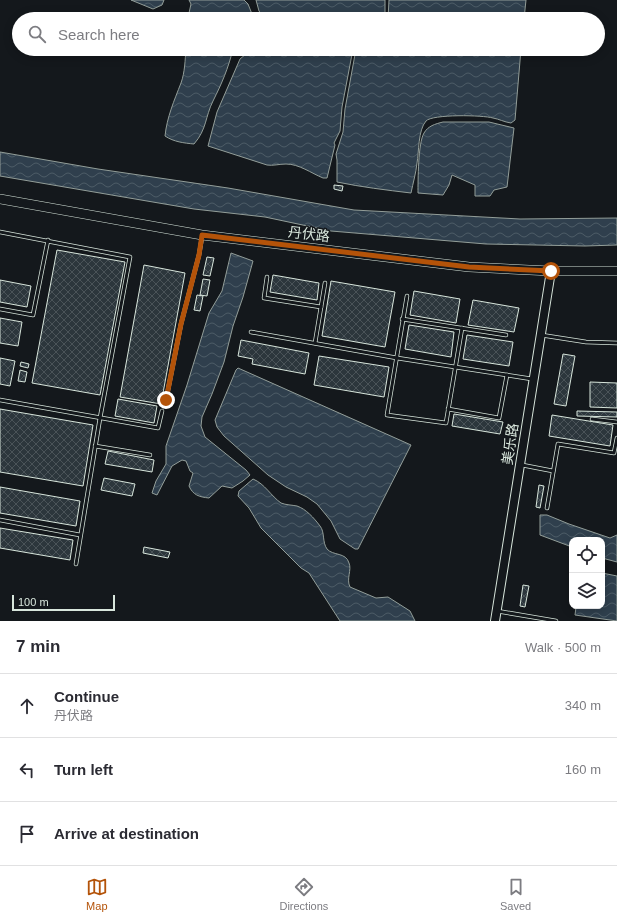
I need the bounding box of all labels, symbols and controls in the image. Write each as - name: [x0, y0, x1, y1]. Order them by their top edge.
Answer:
- search box: [12, 12, 605, 56]
- icon: search: [26, 23, 48, 45]
- text: Search here: [58, 26, 140, 43]
- street label: 丹伏路: [287, 224, 331, 244]
- route start: [542, 262, 560, 280]
- route end: [157, 391, 175, 409]
- street label: 美乐路: [499, 422, 521, 466]
- map controls: [569, 537, 605, 609]
- button: locate: [569, 537, 605, 573]
- button: layers: [569, 573, 605, 609]
- scale bar: [12, 593, 115, 612]
- text: 100 m: [18, 596, 49, 608]
- text: 7 min: [16, 637, 60, 656]
- text: Walk · 500 m: [525, 640, 601, 655]
- text: Continue: [54, 688, 119, 705]
- icon: ahead: [16, 695, 38, 717]
- text: 340 m: [565, 698, 601, 713]
- text: 丹伏路: [54, 708, 93, 723]
- icon: left: [16, 759, 38, 781]
- text: Turn left: [54, 761, 113, 778]
- text: 160 m: [565, 762, 601, 777]
- icon: arrive: [16, 823, 38, 845]
- text: Arrive at destination: [54, 825, 199, 842]
- tab: Map: [86, 876, 108, 912]
- tab: Directions: [279, 876, 328, 912]
- tab: Saved: [500, 876, 531, 912]

